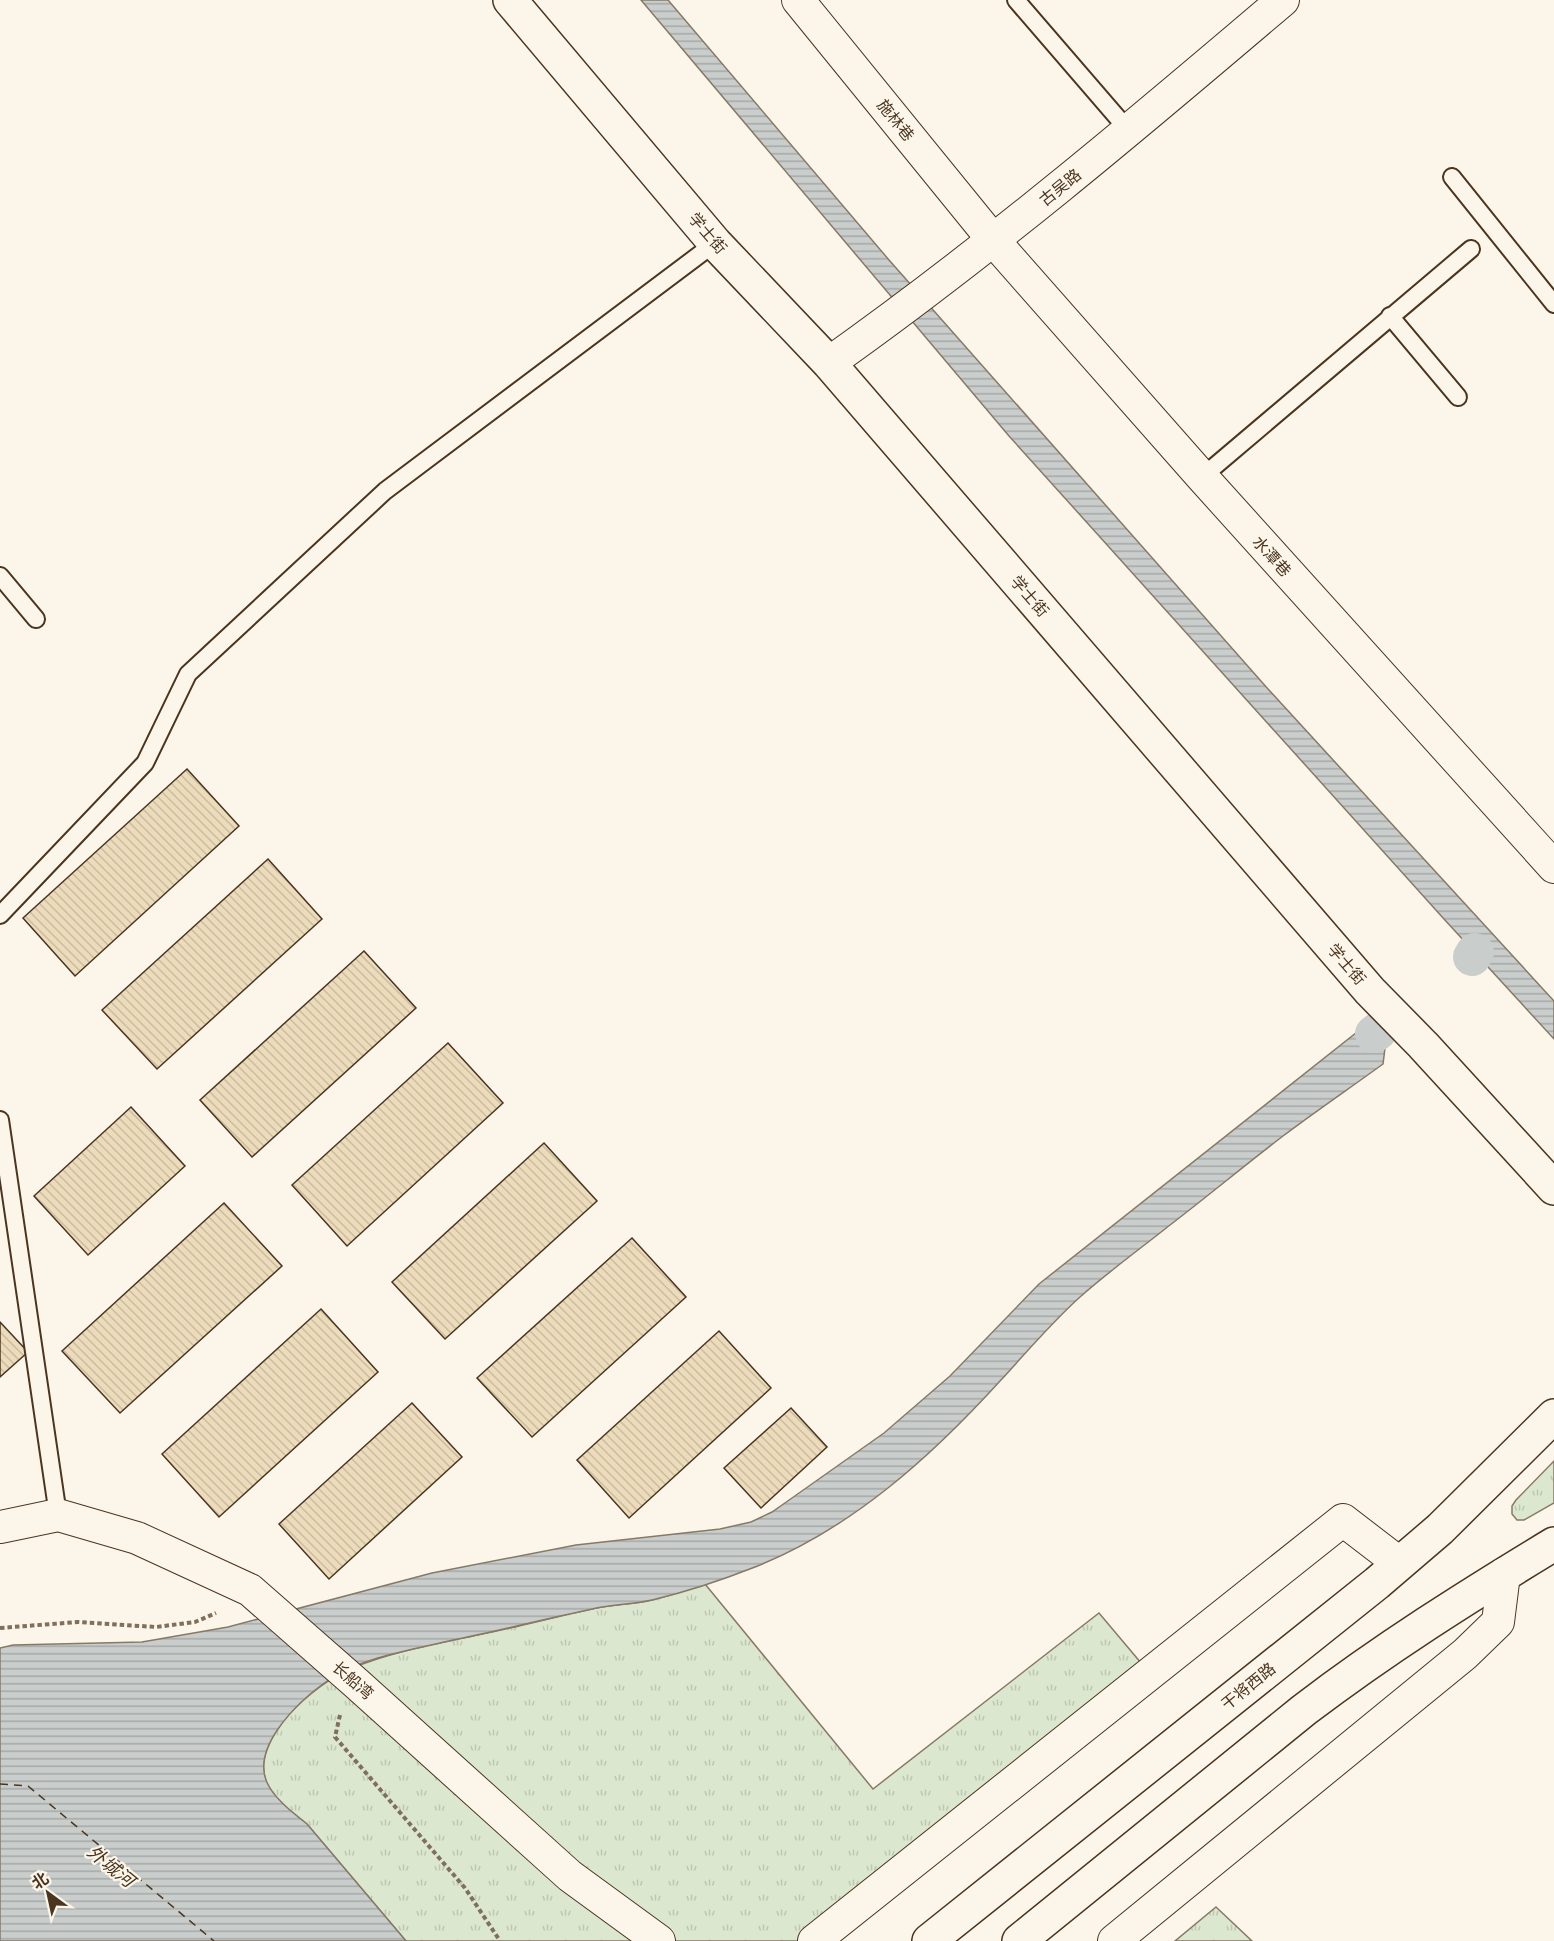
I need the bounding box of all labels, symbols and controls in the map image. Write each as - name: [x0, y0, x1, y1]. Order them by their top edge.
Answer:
- street label: 施林巷: [873, 95, 919, 145]
- street label: 古吴路: [1035, 164, 1085, 210]
- street label: 学士街: [685, 208, 731, 258]
- street label: 水潭巷: [1249, 531, 1295, 581]
- street label: 学士街: [1007, 571, 1053, 621]
- street label: 学士街: [1324, 939, 1370, 989]
- street label: 长船湾: [328, 1657, 378, 1703]
- street label: 干将西路: [1217, 1658, 1279, 1714]
- water label: 外城河: [83, 1840, 142, 1894]
- north arrow: [18, 1863, 78, 1923]
- text: 北: [28, 1868, 52, 1893]

